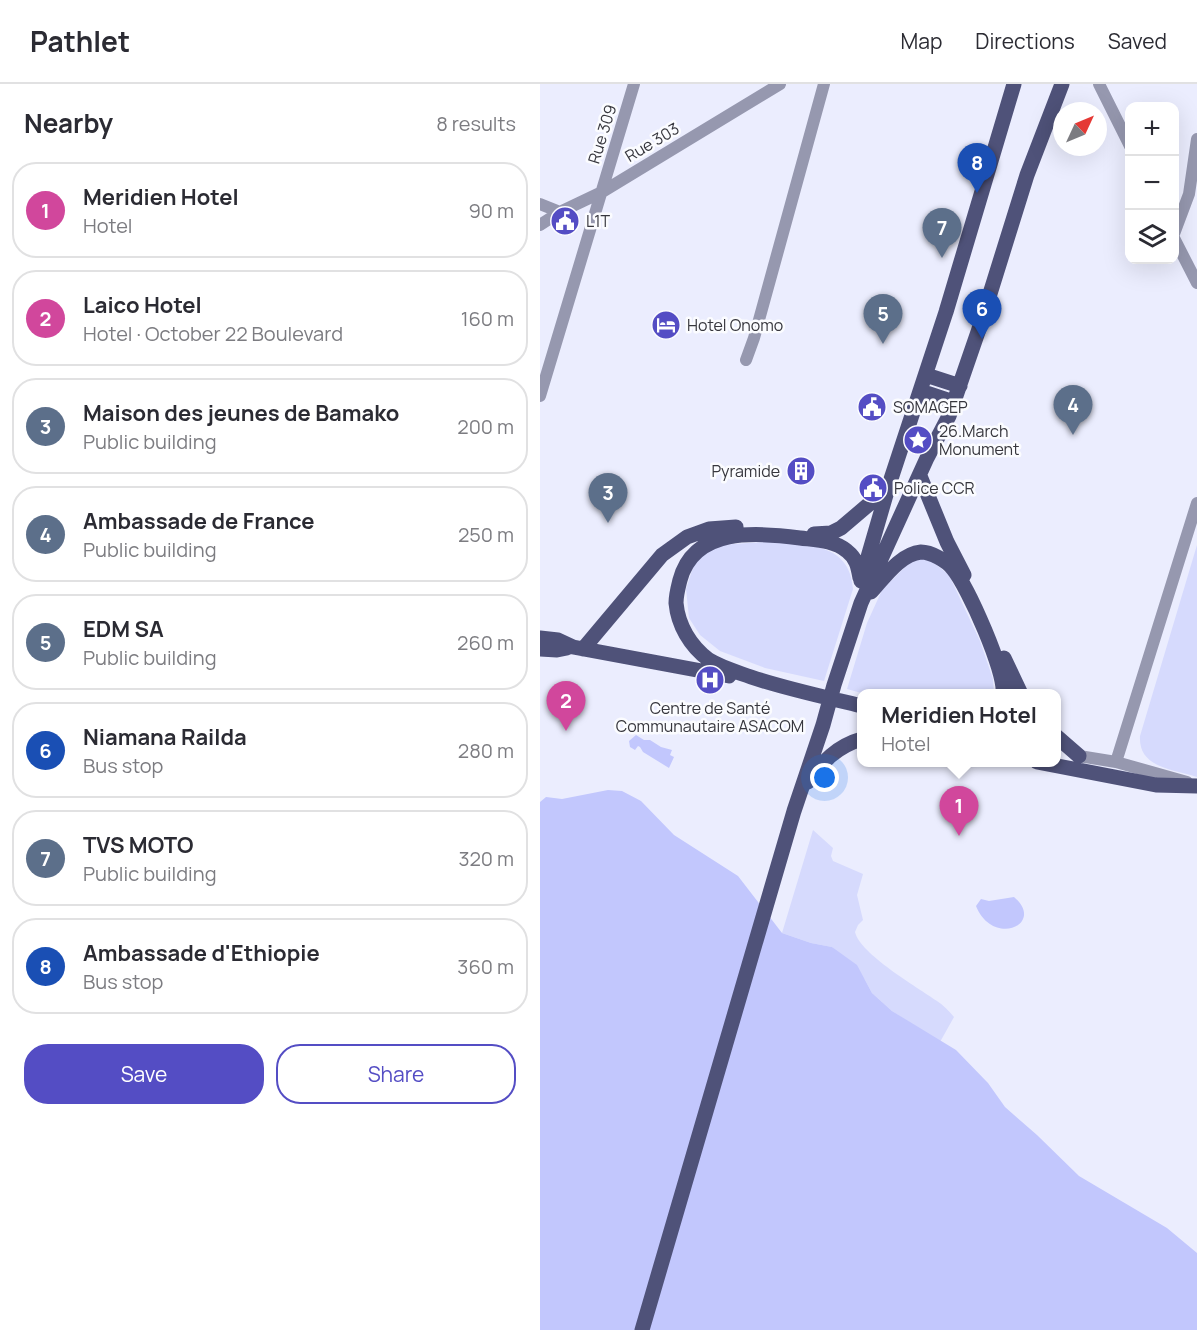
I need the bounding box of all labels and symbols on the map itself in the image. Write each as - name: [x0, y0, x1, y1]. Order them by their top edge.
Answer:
- street label: Rue 309: [583, 102, 621, 166]
- north arrow: [1053, 102, 1107, 156]
- street label: Rue 303: [621, 117, 683, 167]
- pin: 8: [958, 144, 996, 193]
- public building icon: L1T: [549, 205, 581, 237]
- pin: 7: [922, 208, 962, 258]
- place label: L1T: [586, 210, 610, 232]
- pin: 6: [962, 290, 1002, 339]
- pin: 5: [864, 294, 902, 344]
- hotel icon: Hotel Onomo: [650, 309, 682, 341]
- place label: Hotel Onomo: [687, 314, 783, 336]
- pin: 4: [1054, 386, 1092, 435]
- public building icon: SOMAGEP: [856, 391, 888, 423]
- place label: SOMAGEP: [893, 396, 968, 418]
- place label: 26.March Monument: [939, 420, 1019, 460]
- place icon: 26.March Monument: [902, 424, 934, 456]
- building icon: Pyramide: [785, 455, 817, 487]
- place label: Pyramide: [711, 460, 780, 482]
- public building icon: Police CCR: [857, 472, 889, 504]
- pin: 3: [588, 474, 628, 523]
- place label: Police CCR: [894, 477, 975, 499]
- hospital icon: Centre de Santé Communautaire ASACOM: [694, 664, 726, 696]
- pin: 2: [546, 682, 586, 731]
- place label: Centre de Santé Communautaire ASACOM: [616, 697, 804, 737]
- your location: [810, 763, 839, 792]
- pin: 1: [940, 786, 978, 836]

